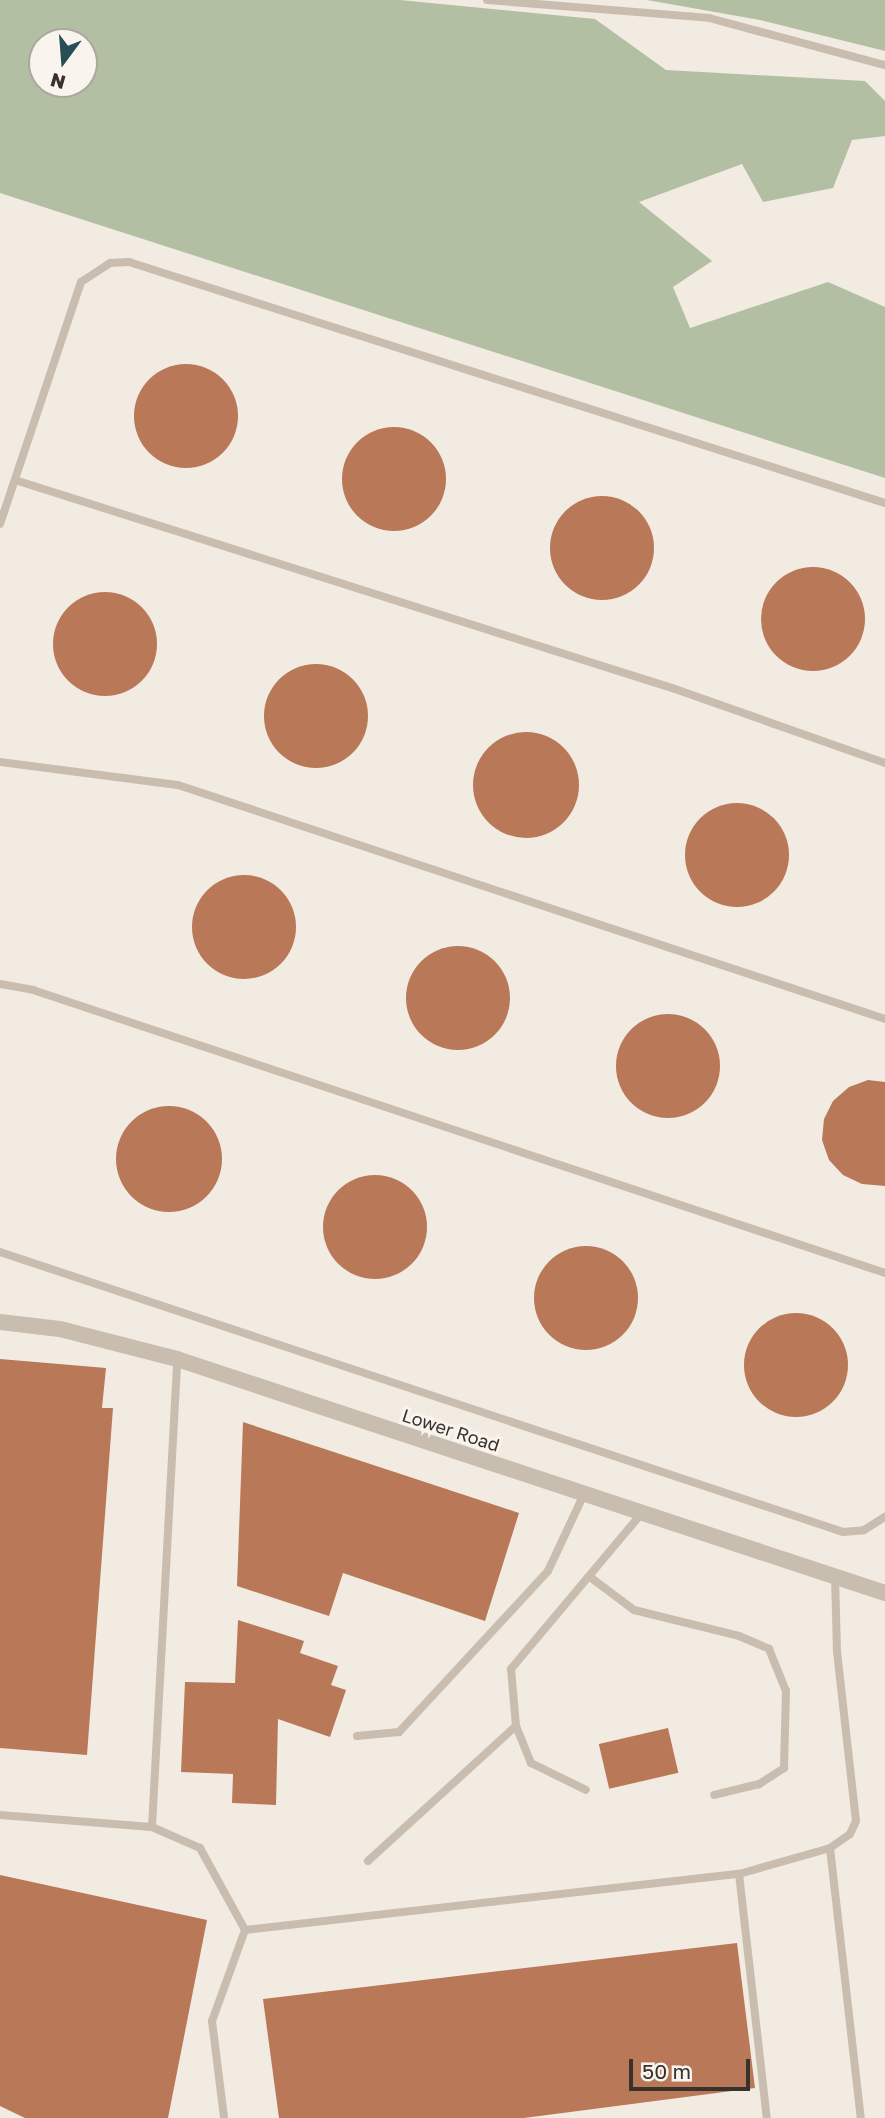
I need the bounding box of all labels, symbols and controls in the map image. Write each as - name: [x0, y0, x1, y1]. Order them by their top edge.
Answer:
- north arrow: [28, 28, 98, 98]
- text: N: [48, 69, 68, 95]
- street label: Lower Road: [400, 1404, 502, 1456]
- scale bar: [633, 2044, 754, 2088]
- text: 50 m: [642, 2058, 691, 2084]

